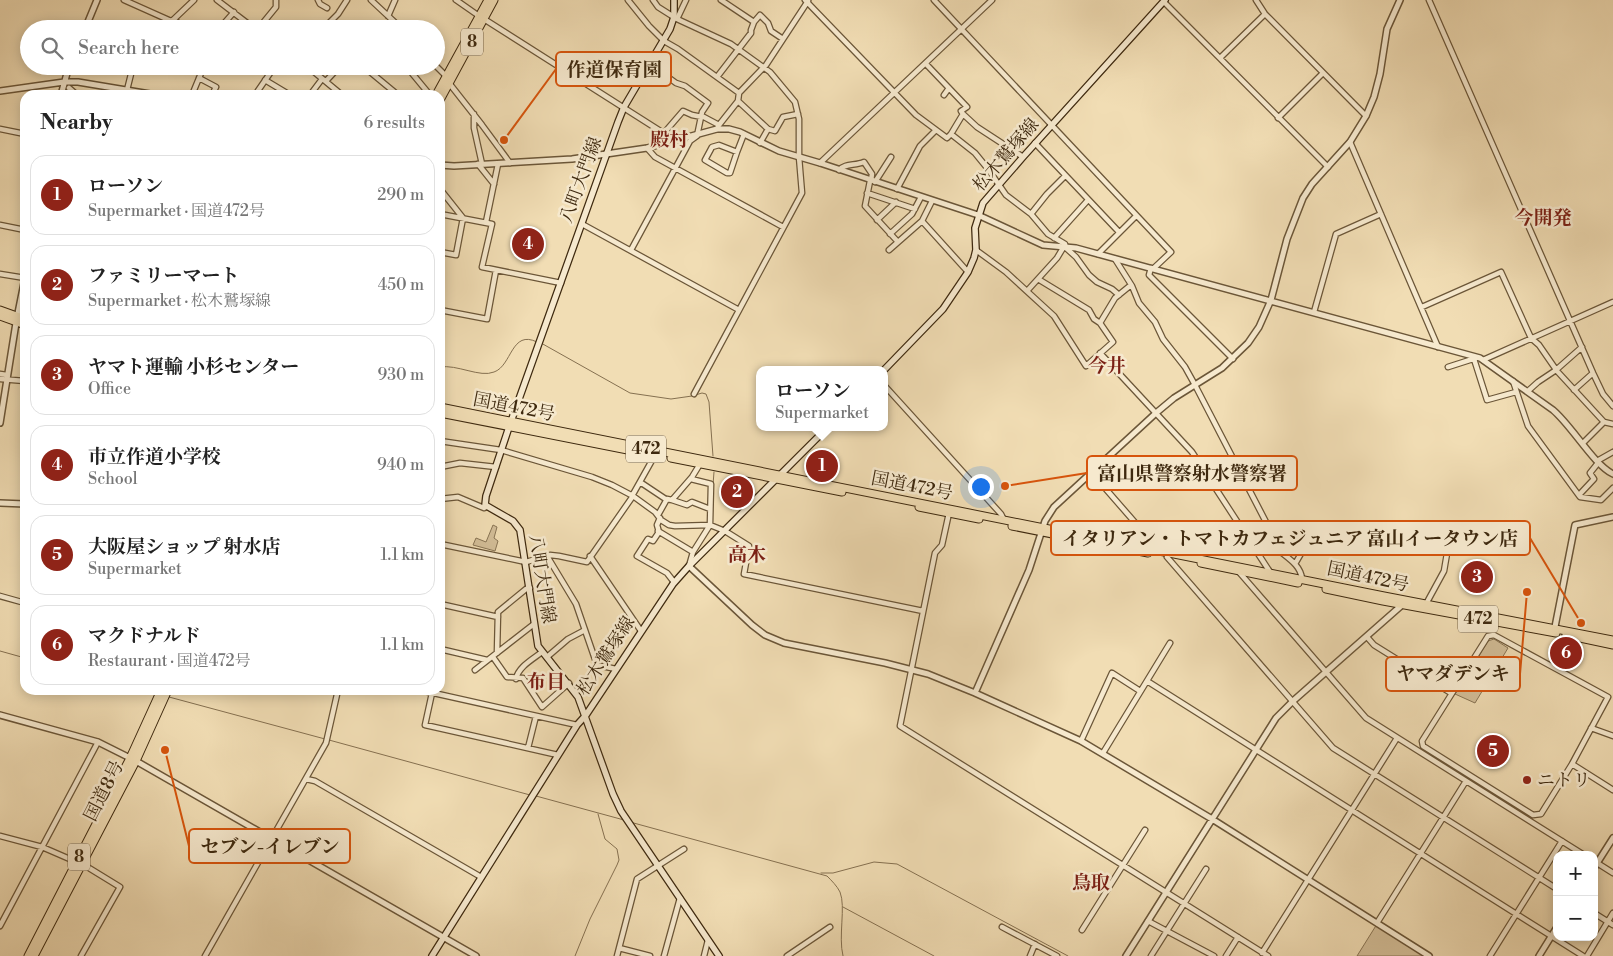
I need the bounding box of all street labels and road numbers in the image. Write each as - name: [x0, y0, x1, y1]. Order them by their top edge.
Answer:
- road number: 8: [461, 28, 483, 56]
- street label: 松木鷲塚線: [968, 113, 1044, 197]
- street label: 八町大門線: [555, 134, 607, 226]
- street label: 国道472号: [471, 388, 557, 426]
- road number: 472: [626, 436, 666, 462]
- street label: 国道472号: [869, 467, 955, 505]
- street label: 八町大門線: [524, 533, 560, 625]
- street label: 国道472号: [1325, 557, 1411, 597]
- road number: 472: [1458, 606, 1498, 632]
- street label: 松木鷲塚線: [572, 612, 640, 700]
- street label: 国道8号: [79, 757, 129, 825]
- road number: 8: [68, 844, 90, 870]

